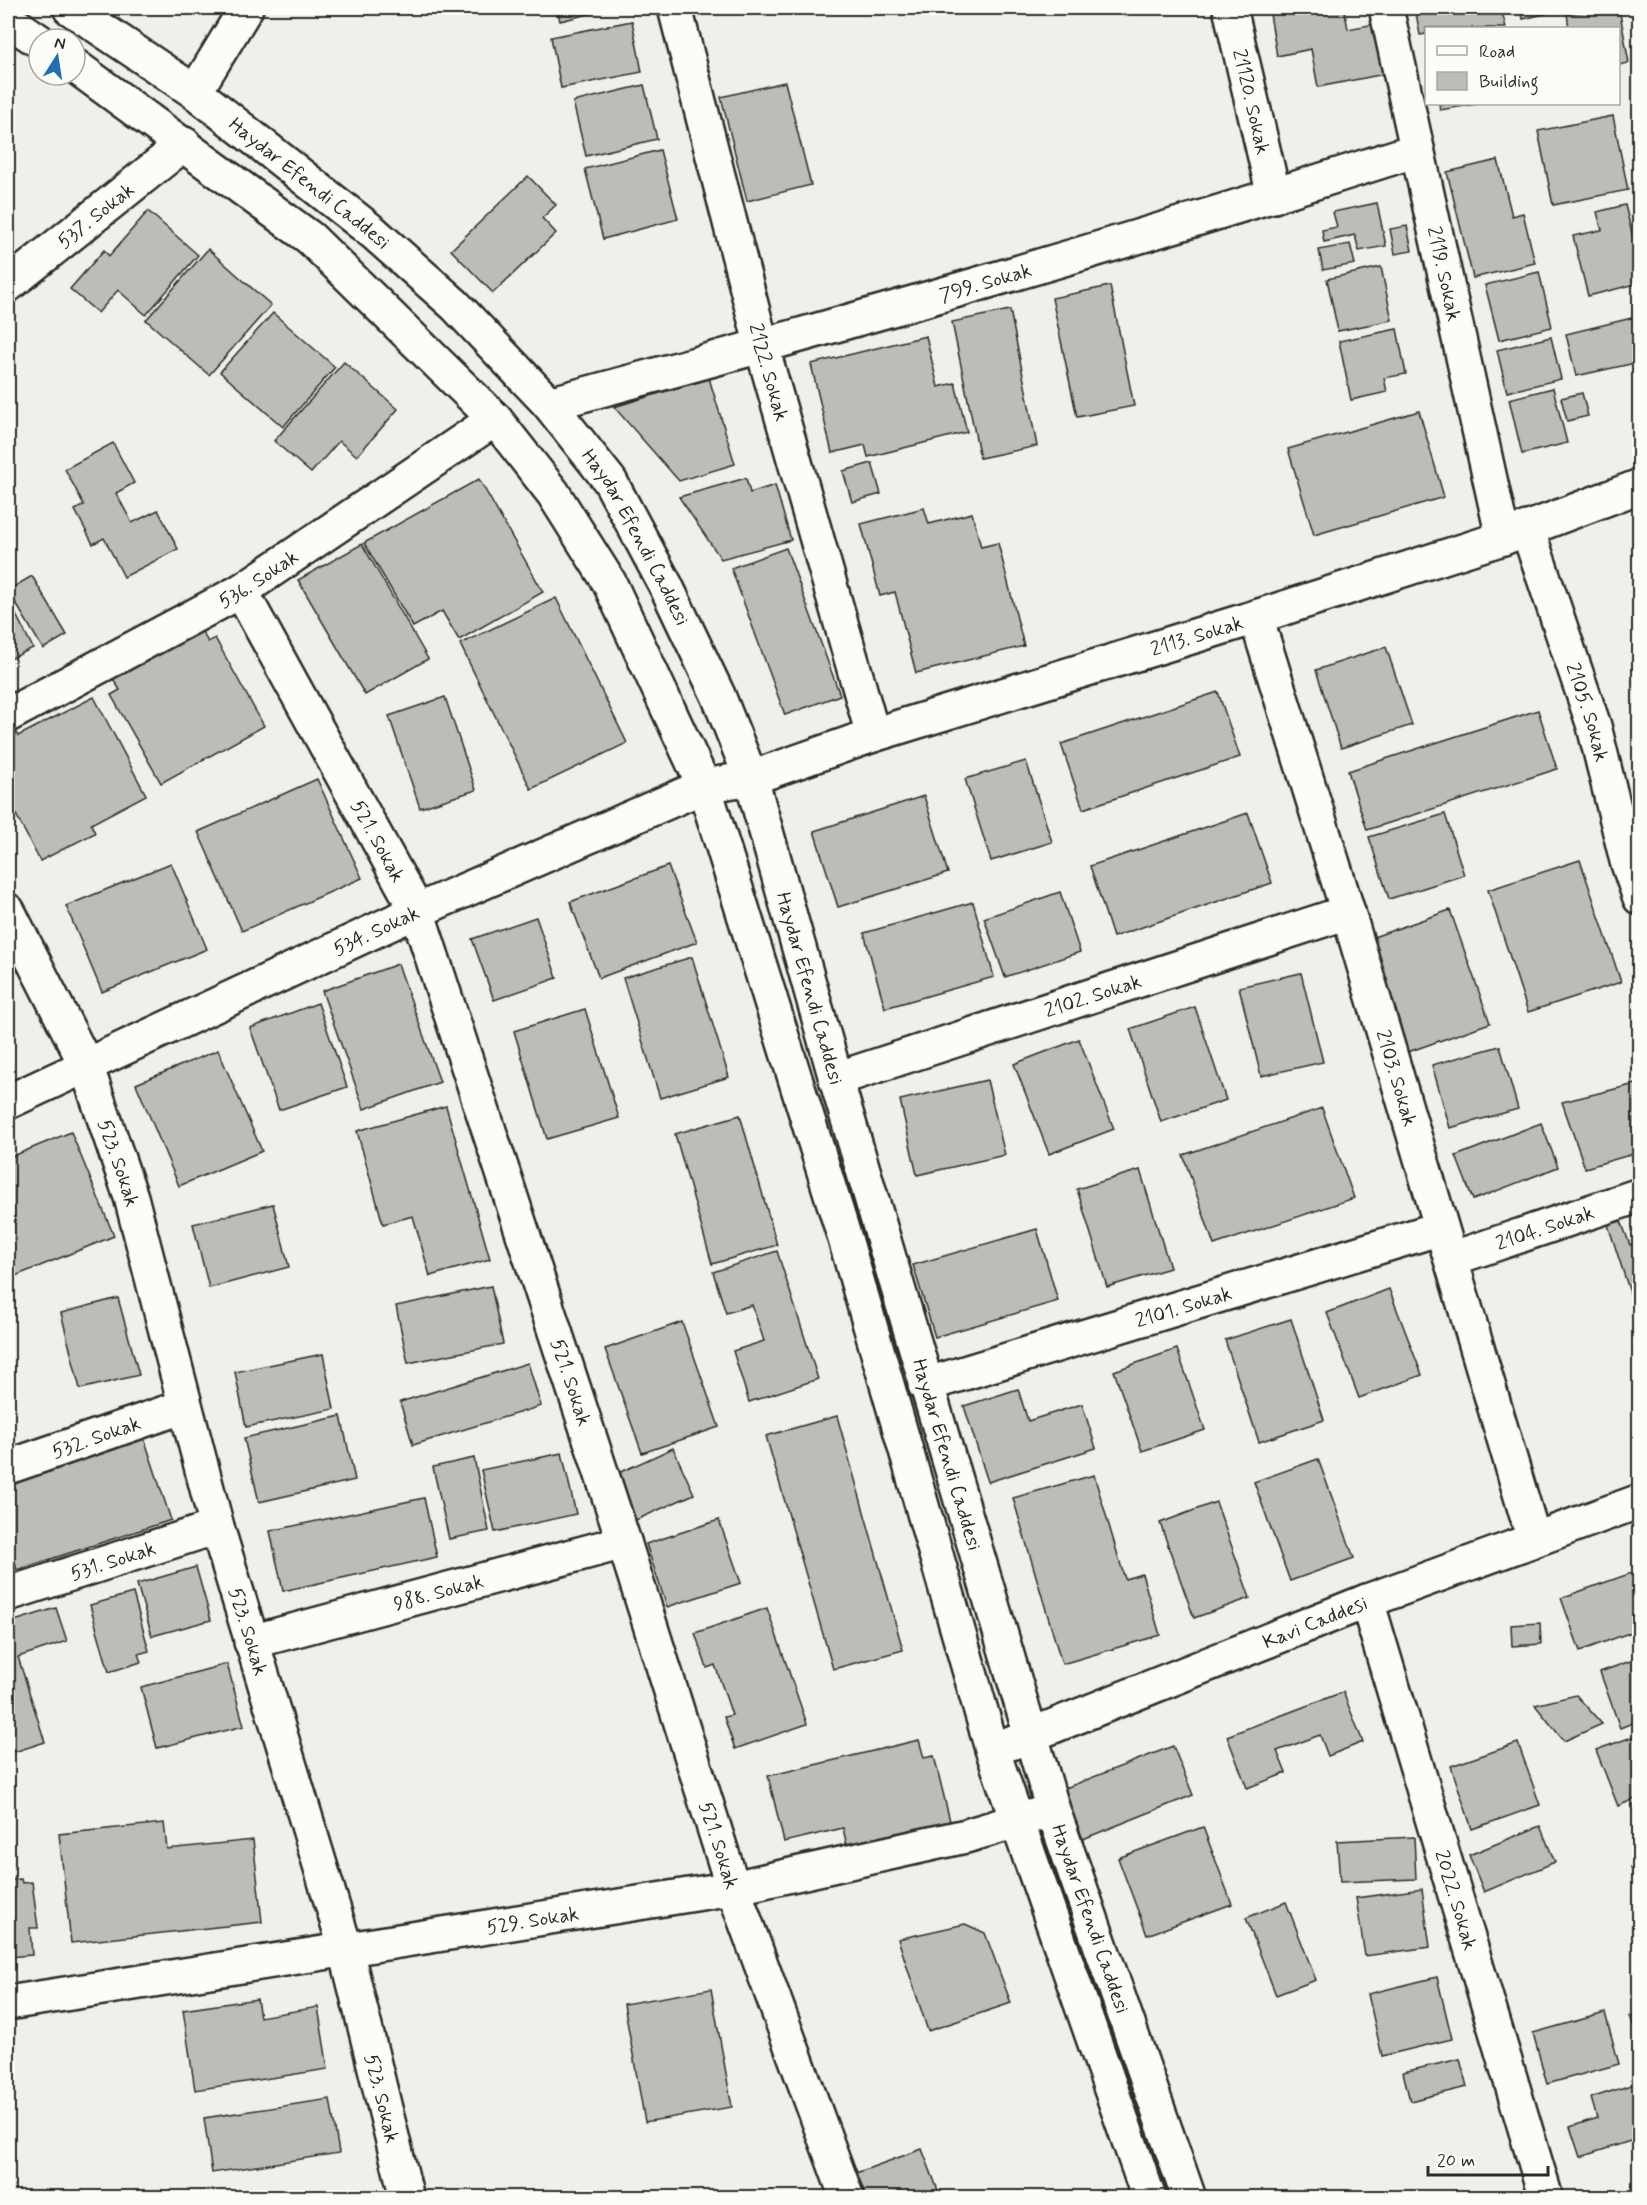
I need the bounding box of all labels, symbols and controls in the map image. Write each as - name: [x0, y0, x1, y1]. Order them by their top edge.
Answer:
- north arrow: [27, 27, 87, 87]
- legend: [1425, 27, 1620, 105]
- text: N: [52, 32, 67, 55]
- text: Road: [1479, 40, 1515, 64]
- street label: 21120. Sokak: [1225, 46, 1276, 157]
- text: Building: [1479, 70, 1539, 96]
- street label: Haydar Efendi Caddesi: [223, 112, 395, 256]
- street label: 537. Sokak: [52, 177, 141, 255]
- street label: 2119. Sokak: [1420, 224, 1467, 324]
- street label: 799. Sokak: [936, 257, 1035, 310]
- street label: 2122. Sokak: [741, 321, 795, 424]
- street label: Haydar Efendi Caddesi: [575, 444, 695, 630]
- street label: 536. Sokak: [214, 544, 304, 616]
- street label: 2113. Sokak: [1147, 610, 1247, 664]
- street label: 2105. Sokak: [1559, 659, 1614, 765]
- street label: 521. Sokak: [343, 795, 411, 888]
- street label: Haydar Efendi Caddesi: [769, 889, 849, 1088]
- street label: 534. Sokak: [329, 900, 424, 963]
- street label: 2102. Sokak: [1041, 968, 1145, 1025]
- street label: 2103. Sokak: [1369, 1027, 1423, 1130]
- street label: 523. Sokak: [90, 1116, 145, 1210]
- street label: 2104. Sokak: [1492, 1199, 1598, 1258]
- street label: 2101. Sokak: [1132, 1280, 1235, 1335]
- street label: 521. Sokak: [543, 1335, 597, 1430]
- street label: Haydar Efendi Caddesi: [905, 1356, 987, 1554]
- street label: 532. Sokak: [48, 1410, 145, 1466]
- street label: 531. Sokak: [67, 1535, 160, 1588]
- street label: 988. Sokak: [391, 1568, 487, 1618]
- street label: 523. Sokak: [221, 1584, 274, 1679]
- street label: Kavi Caddesi: [1259, 1590, 1372, 1656]
- street label: 521. Sokak: [692, 1798, 745, 1893]
- street label: Haydar Efendi Caddesi: [1044, 1821, 1135, 2017]
- street label: 2022. Sokak: [1427, 1847, 1483, 1954]
- street label: 529. Sokak: [484, 1901, 581, 1942]
- street label: 523. Sokak: [357, 2051, 405, 2146]
- scale bar: [1428, 2139, 1548, 2177]
- text: 20 m: [1437, 2149, 1475, 2173]

